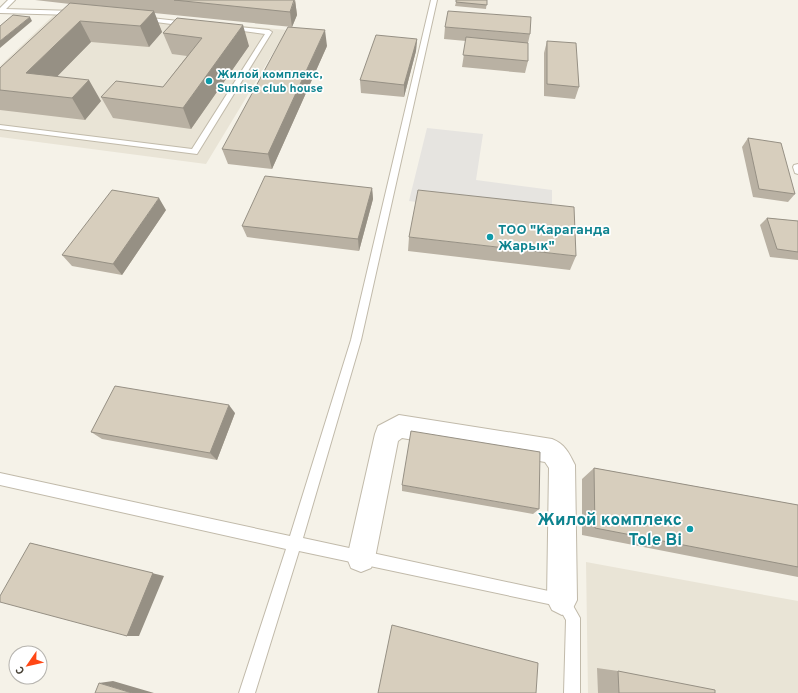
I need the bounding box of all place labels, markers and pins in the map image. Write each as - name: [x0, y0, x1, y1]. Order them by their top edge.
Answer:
- place label: Жилой комплекс, Sunrise club house: [217, 67, 323, 97]
- marker: Жилой комплекс, Sunrise club house: [204, 76, 214, 86]
- place label: ТОО "Караганда Жарык": [498, 222, 610, 255]
- marker: ТОО "Караганда Жарык": [485, 232, 495, 242]
- place label: Жилой комплекс Tole Bi: [537, 510, 682, 552]
- marker: Жилой комплекс Tole Bi: [685, 524, 695, 534]

